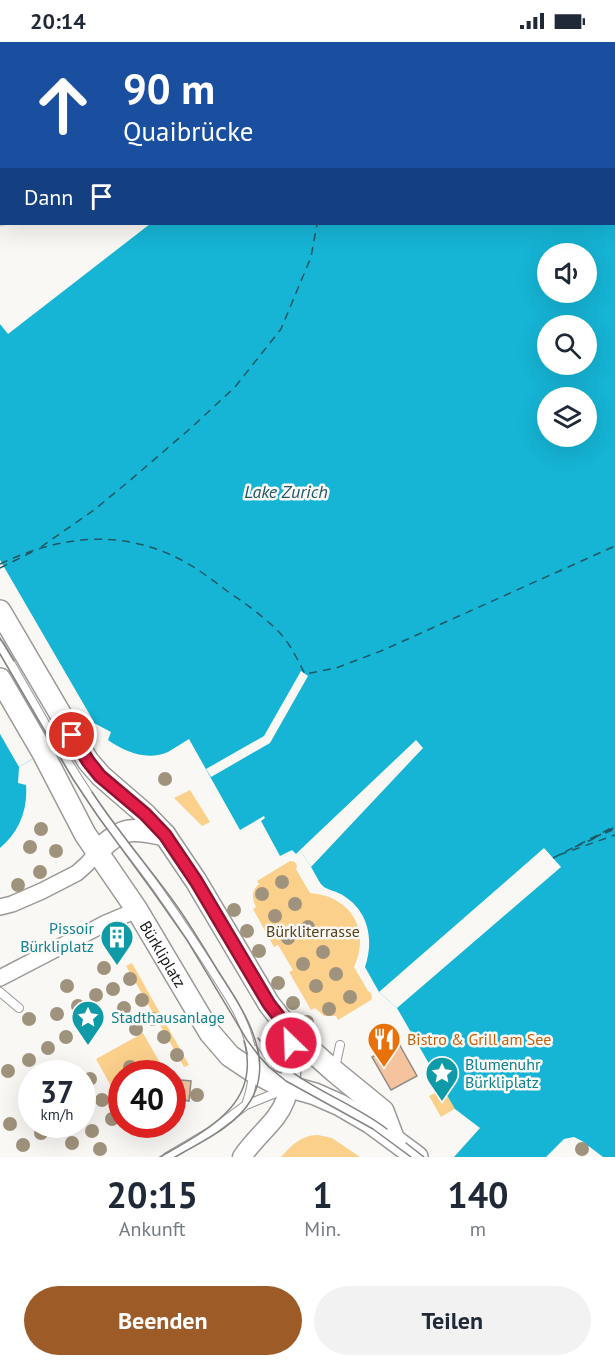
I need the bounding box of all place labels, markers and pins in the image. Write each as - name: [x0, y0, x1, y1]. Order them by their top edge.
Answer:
- pin: [46, 709, 97, 760]
- place label: Pissoir Bürkliplatz: [20, 918, 95, 956]
- building icon: Pissoir Bürkliplatz: [99, 919, 135, 966]
- place icon: Stadthausanlage: [70, 999, 106, 1046]
- place label: Stadthausanlage: [111, 1007, 225, 1027]
- restaurant icon: Bistro & Grill am See: [366, 1021, 402, 1068]
- place label: Bistro & Grill am See: [407, 1029, 551, 1049]
- place label: Blumenuhr Bürkliplatz: [465, 1054, 541, 1092]
- place icon: Blumenuhr Bürkliplatz: [424, 1055, 460, 1102]

